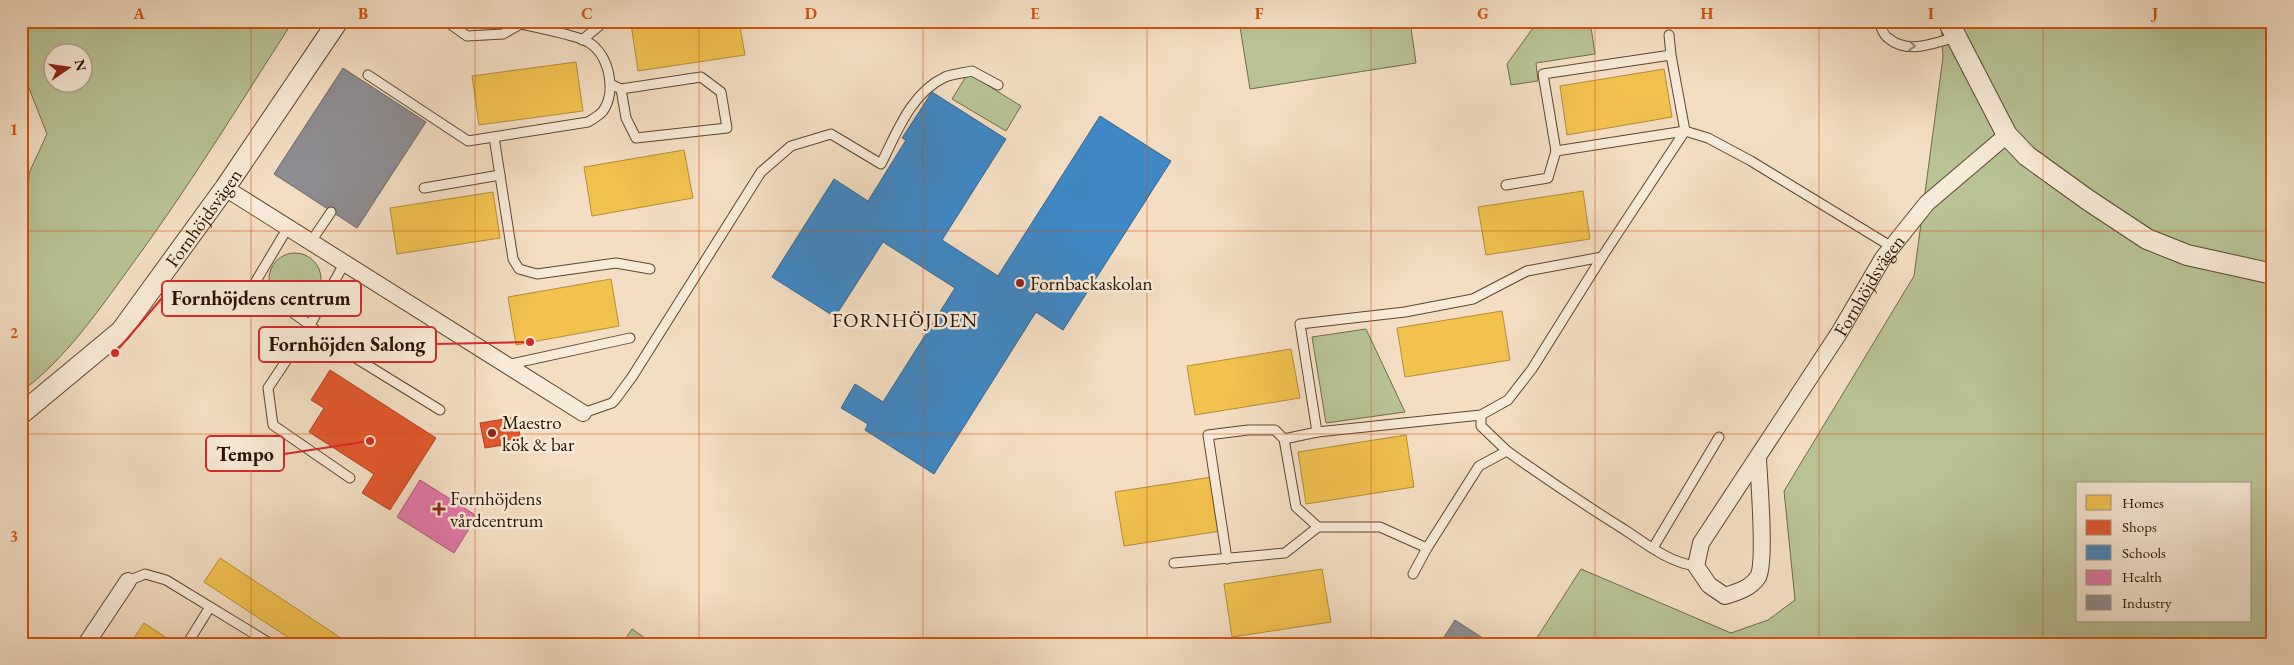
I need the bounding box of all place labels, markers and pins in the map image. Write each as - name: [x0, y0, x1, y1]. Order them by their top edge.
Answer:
- place label: Fornbackaskolan: [1030, 271, 1153, 296]
- marker: Fornbackaskolan: [1014, 277, 1026, 289]
- callout: Fornhöjdens centrum: [162, 281, 361, 316]
- callout: Fornhöjden Salong: [259, 327, 436, 362]
- place label: Maestro kök & bar: [502, 410, 575, 457]
- marker: Maestro kök & bar: [486, 427, 498, 439]
- callout: Tempo: [206, 436, 284, 471]
- place label: Fornhöjdens vårdcentrum: [450, 486, 544, 533]
- marker: Fornhöjdens vårdcentrum: [432, 502, 446, 516]

